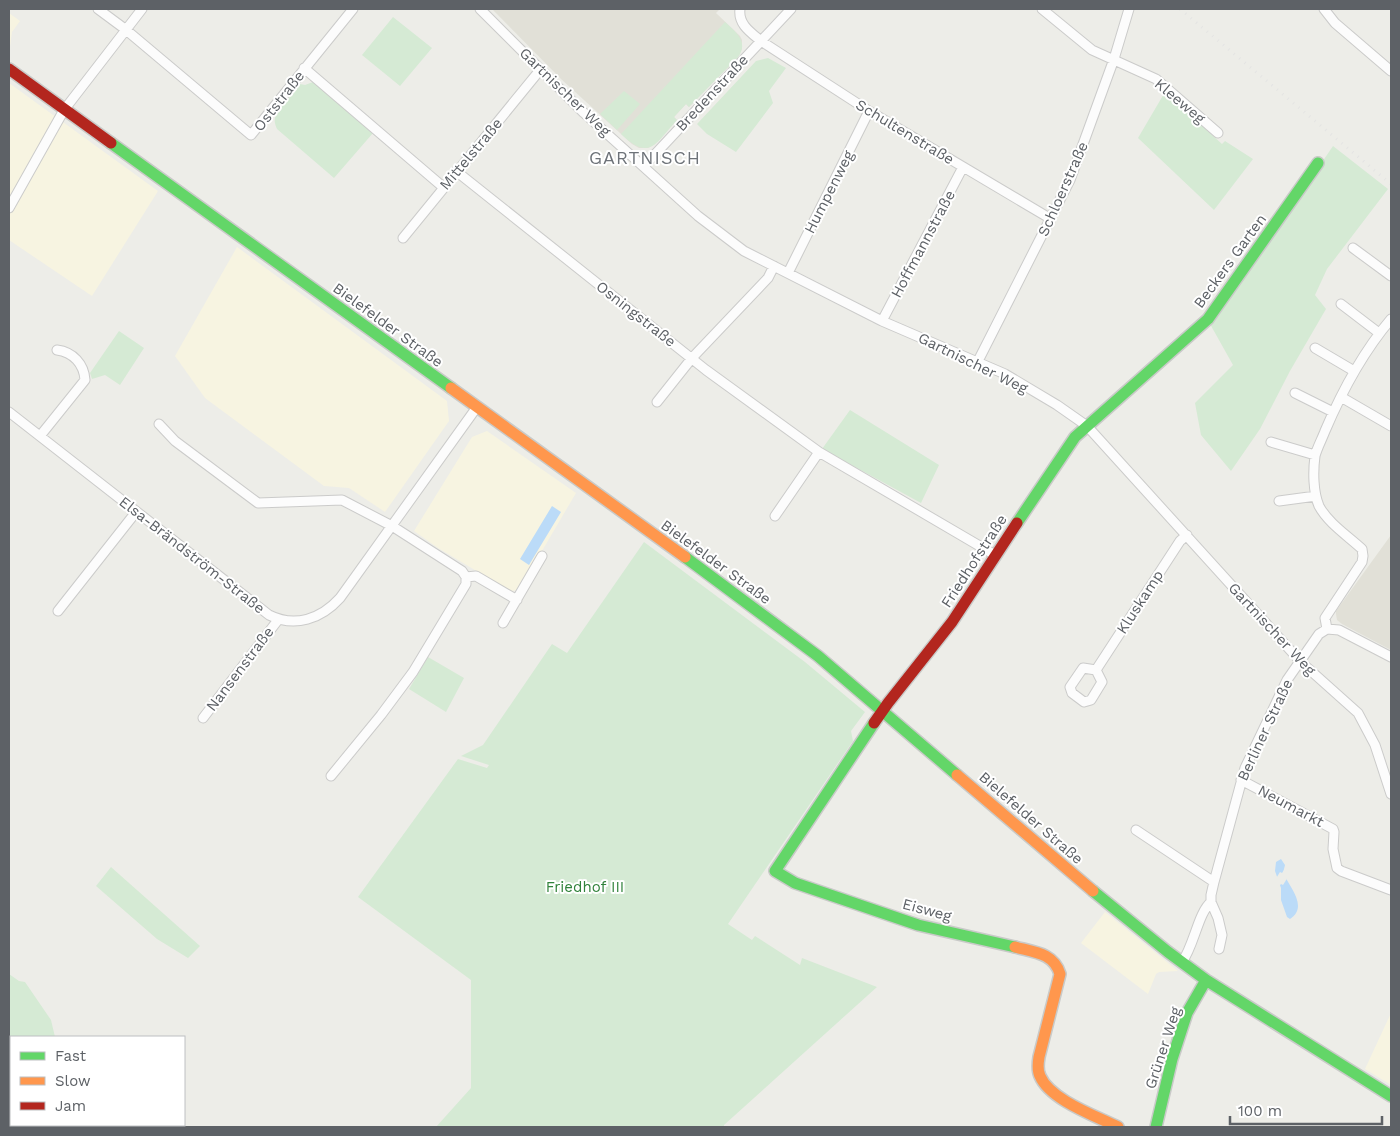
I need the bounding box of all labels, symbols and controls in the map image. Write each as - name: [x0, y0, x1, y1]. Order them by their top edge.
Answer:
- street label: Gartnischer Weg: [516, 44, 614, 140]
- street label: Bredenstraße: [672, 51, 752, 135]
- street label: Oststraße: [250, 67, 308, 135]
- street label: Kleeweg: [1151, 75, 1209, 127]
- street label: Schultenstraße: [853, 96, 957, 168]
- street label: Mittelstraße: [436, 114, 506, 194]
- street label: Schloerstraße: [1034, 139, 1092, 239]
- district label: GARTNISCH: [589, 147, 701, 168]
- street label: Humpenweg: [800, 148, 858, 236]
- street label: Hoffmannstraße: [887, 187, 959, 301]
- street label: Beckers Garten: [1190, 210, 1270, 312]
- street label: Osningstraße: [593, 277, 679, 351]
- street label: Bielefelder Straße: [329, 279, 447, 371]
- street label: Gartnischer Weg: [915, 329, 1031, 397]
- street label: Elsa-Brändström-Straße: [116, 493, 268, 617]
- street label: Friedhofstraße: [937, 511, 1011, 611]
- street label: Bielefelder Straße: [657, 516, 775, 608]
- street label: Kluskamp: [1113, 567, 1167, 637]
- street label: Gartnischer Weg: [1225, 579, 1319, 679]
- street label: Nansenstraße: [202, 623, 278, 715]
- street label: Berliner Straße: [1234, 676, 1296, 784]
- street label: Bielefelder Straße: [975, 768, 1087, 868]
- street label: Neumarkt: [1255, 781, 1328, 831]
- park label: Friedhof III: [546, 878, 624, 896]
- street label: Eisweg: [901, 895, 953, 925]
- street label: Grüner Weg: [1141, 1005, 1185, 1091]
- legend: [10, 1036, 185, 1126]
- text: Fast: [55, 1047, 87, 1065]
- text: Slow: [55, 1072, 91, 1090]
- scale bar: [1230, 1094, 1382, 1126]
- text: Jam: [55, 1097, 86, 1115]
- text: 100 m: [1238, 1102, 1282, 1120]

